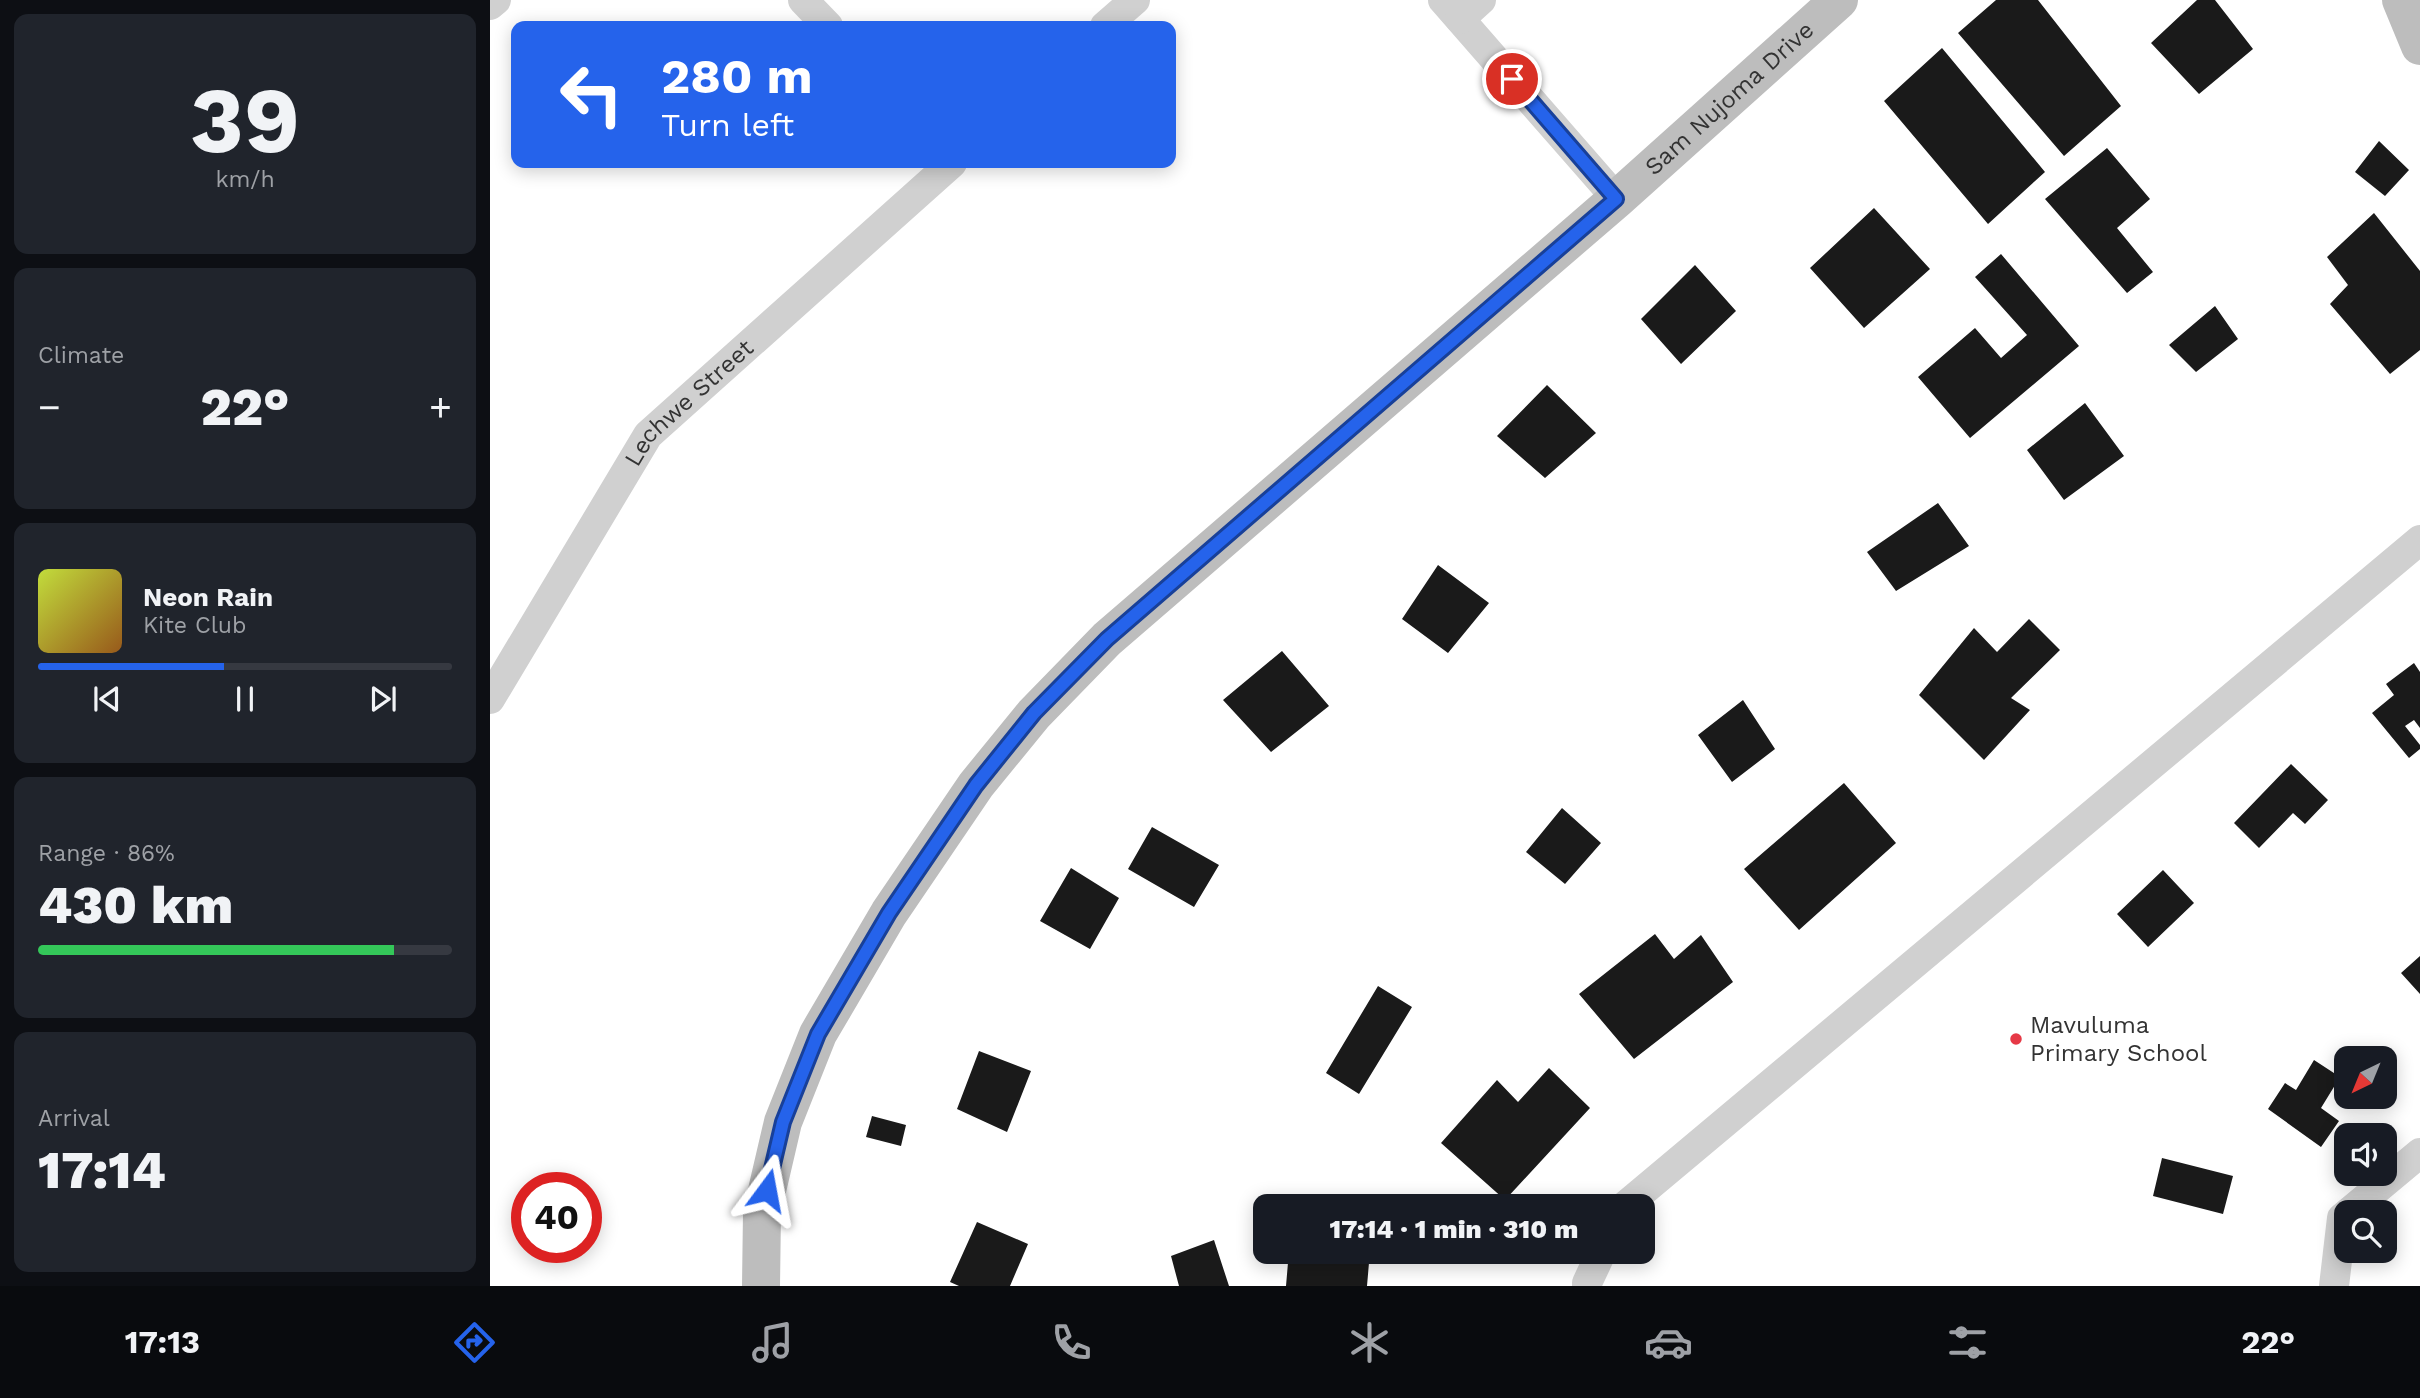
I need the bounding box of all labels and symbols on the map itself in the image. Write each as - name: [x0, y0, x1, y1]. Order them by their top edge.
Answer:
- street label: Sam Nujoma Drive: [1639, 16, 1819, 181]
- pin: [1482, 49, 1542, 109]
- street label: Lechwe Street: [619, 334, 759, 471]
- place label: Mavuluma Primary School: [2030, 1011, 2208, 1067]
- marker: Mavuluma Primary School: [2008, 1031, 2024, 1047]
- north arrow: [2334, 1046, 2398, 1110]
- position arrow: [730, 1153, 804, 1227]
- speed limit sign: 40: [511, 1172, 602, 1263]

